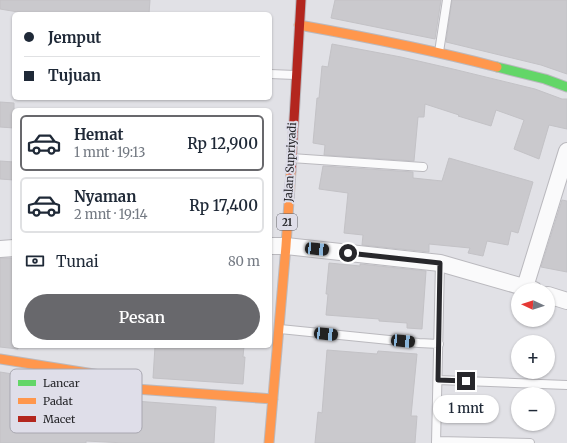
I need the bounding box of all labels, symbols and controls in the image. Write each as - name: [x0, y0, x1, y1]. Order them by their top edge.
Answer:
- text: Jemput: [48, 28, 101, 47]
- text: Tujuan: [48, 66, 101, 85]
- street label: Jalan Supriyadi: [281, 121, 299, 203]
- icon: car: [26, 125, 62, 161]
- text: Hemat: [74, 125, 124, 144]
- text: Rp 12,900: [187, 134, 258, 153]
- text: 1 mnt · 19:13: [74, 144, 145, 161]
- icon: car: [26, 187, 62, 223]
- text: Nyaman: [74, 187, 136, 206]
- text: Rp 17,400: [189, 196, 258, 215]
- text: 2 mnt · 19:14: [74, 206, 148, 223]
- road number: 21: [277, 214, 297, 230]
- car: [304, 242, 330, 256]
- route start: [339, 244, 357, 262]
- icon: cash: [24, 250, 46, 272]
- text: Tunai: [56, 252, 99, 271]
- text: 80 m: [228, 253, 260, 270]
- north arrow: [511, 283, 555, 327]
- map controls: [511, 283, 555, 431]
- button: Pesan: [24, 294, 260, 340]
- car: [313, 327, 339, 341]
- car: [390, 334, 416, 348]
- button: +: [511, 335, 555, 379]
- legend: [10, 369, 142, 433]
- route end: [457, 372, 475, 390]
- text: Lancar: [43, 376, 80, 390]
- button: −: [511, 387, 555, 431]
- text: Padat: [43, 394, 73, 408]
- callout: 1 mnt: [433, 395, 499, 423]
- text: 1 mnt: [448, 400, 484, 417]
- text: Macet: [43, 412, 76, 426]

